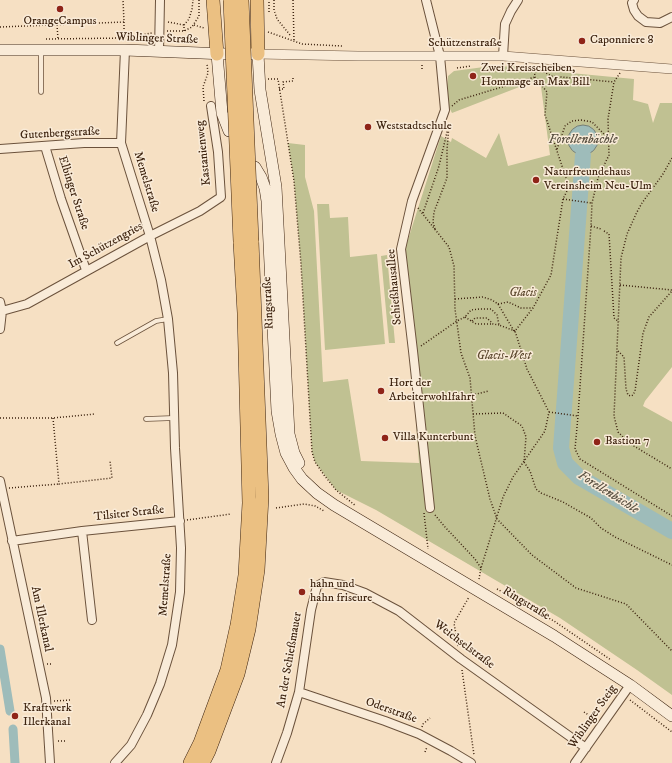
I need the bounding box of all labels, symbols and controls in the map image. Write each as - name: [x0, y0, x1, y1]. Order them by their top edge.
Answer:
- marker: OrangeCampus: [55, 4, 65, 14]
- place label: OrangeCampus: [23, 15, 97, 29]
- street label: Wiblinger Straße: [116, 30, 198, 48]
- place label: Caponniere 8: [590, 34, 654, 48]
- marker: Caponniere 8: [577, 36, 587, 46]
- street label: Schützenstraße: [428, 37, 502, 51]
- place label: Zwei Kreisscheiben, Hommage an Max Bill: [481, 62, 590, 90]
- marker: Zwei Kreisscheiben, Hommage an Max Bill: [468, 71, 478, 81]
- street label: Kastanienweg: [193, 120, 215, 186]
- place label: Weststadtschule: [376, 120, 452, 134]
- marker: Weststadtschule: [363, 122, 373, 132]
- street label: Gutenbergstraße: [20, 125, 100, 143]
- water label: Forellenbächle: [549, 132, 617, 148]
- street label: Memelstraße: [130, 150, 162, 214]
- street label: Elbinger Straße: [54, 154, 92, 232]
- place label: Naturfreundehaus Vereinsheim Neu-Ulm: [544, 166, 652, 194]
- marker: Naturfreundehaus Vereinsheim Neu-Ulm: [531, 175, 541, 185]
- street label: Im Schützengries: [66, 220, 146, 272]
- street label: Schießhausallee: [384, 248, 406, 326]
- street label: Ringstraße: [260, 276, 278, 330]
- park label: Glacis: [509, 287, 537, 301]
- park label: Glacis-West: [477, 350, 531, 364]
- place label: Hort der Arbeiterwohlfahrt: [389, 377, 475, 405]
- marker: Hort der Arbeiterwohlfahrt: [376, 386, 386, 396]
- place label: Villa Kunterbunt: [393, 431, 474, 445]
- marker: Villa Kunterbunt: [380, 433, 390, 443]
- place label: Bastion 7: [605, 435, 650, 449]
- marker: Bastion 7: [592, 437, 602, 447]
- water label: Forellenbächle: [575, 468, 641, 518]
- street label: Tilsiter Straße: [93, 503, 165, 525]
- street label: Memelstraße: [157, 553, 175, 617]
- place label: hahn und hahn friseure: [310, 578, 372, 606]
- street label: Ringstraße: [500, 584, 552, 624]
- street label: Am Illerkanal: [27, 585, 55, 653]
- marker: hahn und hahn friseure: [297, 587, 307, 597]
- street label: An der Schießmauer: [274, 611, 306, 709]
- street label: Weichselstraße: [431, 618, 497, 672]
- street label: Wiblinger Steig: [566, 682, 620, 752]
- street label: Oderstraße: [363, 695, 419, 727]
- place label: Kraftwerk Illerkanal: [23, 702, 72, 730]
- marker: Kraftwerk Illerkanal: [10, 711, 20, 721]

